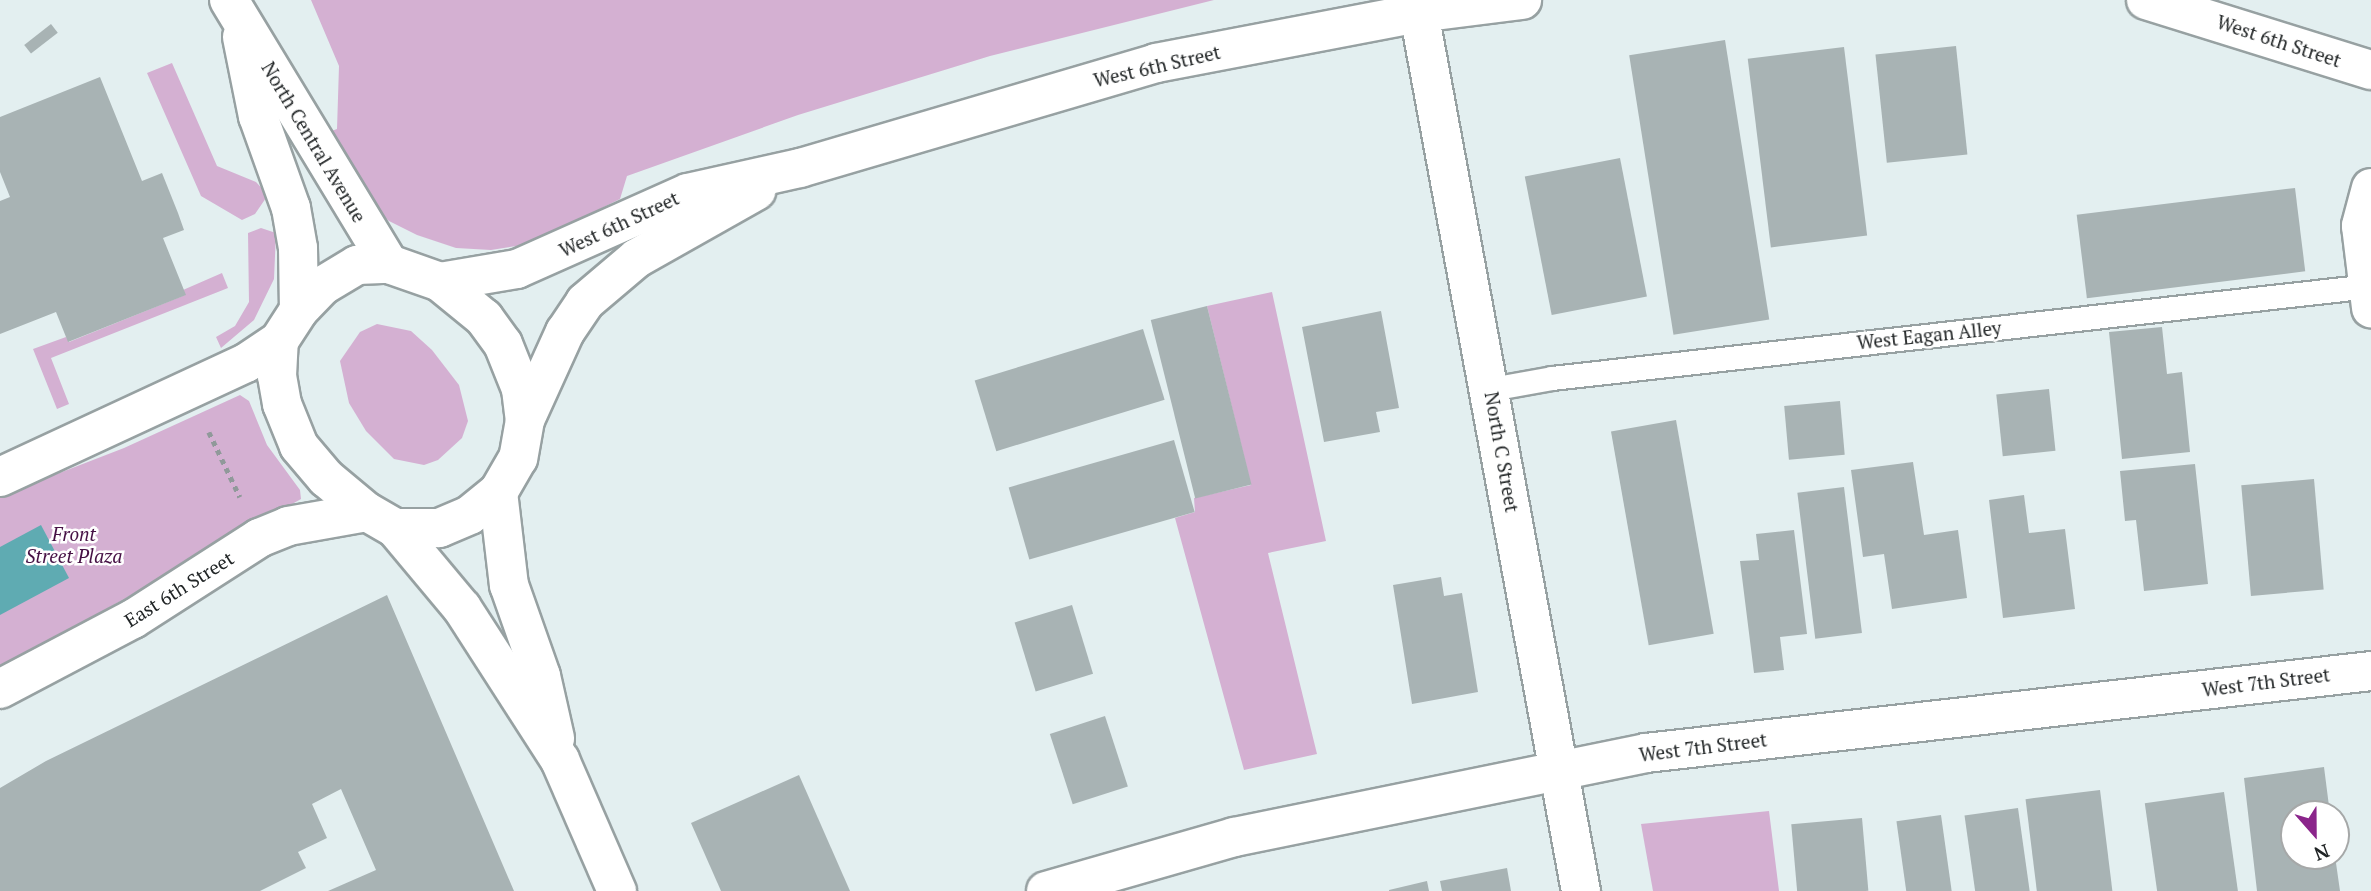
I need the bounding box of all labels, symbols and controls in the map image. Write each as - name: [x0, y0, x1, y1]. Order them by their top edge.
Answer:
- street label: West 6th Street: [2214, 10, 2344, 72]
- street label: West 6th Street: [1091, 40, 1223, 92]
- street label: North Central Avenue: [257, 57, 371, 227]
- street label: West 6th Street: [555, 186, 683, 262]
- street label: West Eagan Alley: [1856, 316, 2002, 354]
- street label: North C Street: [1480, 390, 1524, 514]
- park label: Front Street Plaza: [26, 523, 122, 567]
- street label: East 6th Street: [120, 546, 238, 632]
- street label: West 7th Street: [2201, 663, 2331, 701]
- street label: West 7th Street: [1638, 728, 1768, 766]
- north arrow: [2280, 800, 2350, 870]
- text: N: [2311, 839, 2333, 867]

